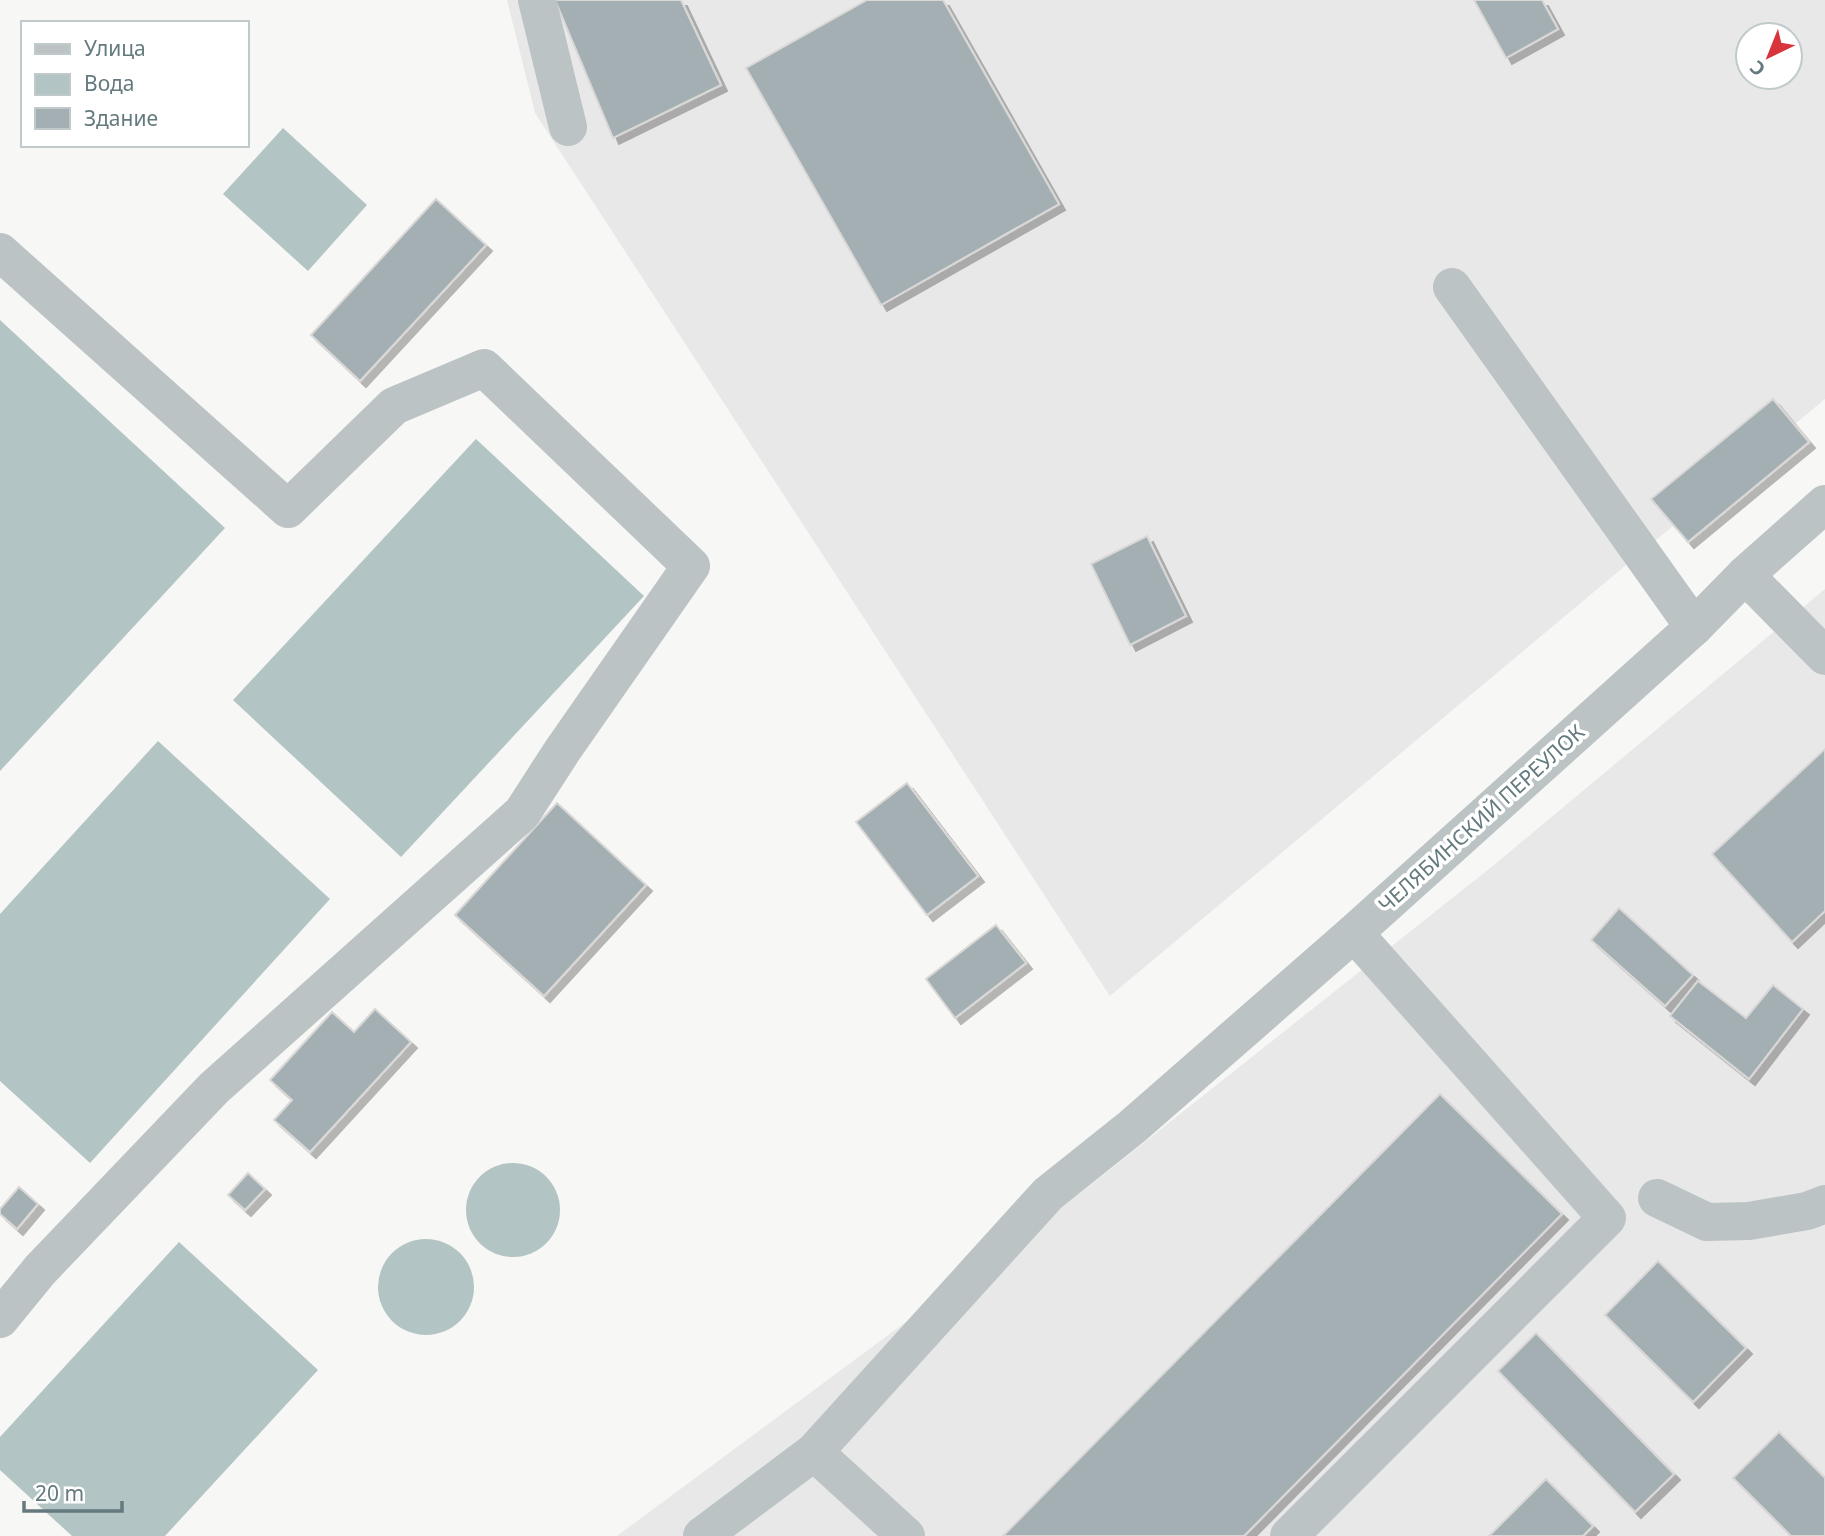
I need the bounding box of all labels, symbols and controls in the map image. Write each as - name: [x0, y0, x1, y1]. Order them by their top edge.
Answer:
- legend: [21, 21, 248, 147]
- north arrow: [1734, 21, 1804, 91]
- text: Улица: [84, 34, 146, 62]
- text: С: [1744, 55, 1771, 82]
- text: Вода: [84, 69, 134, 97]
- text: Здание: [84, 104, 158, 132]
- street label: ЧЕЛЯБИНСКИЙ ПЕРЕУЛОК: [1372, 718, 1590, 918]
- scale bar: [24, 1470, 122, 1514]
- text: 20 m: [35, 1479, 84, 1507]

